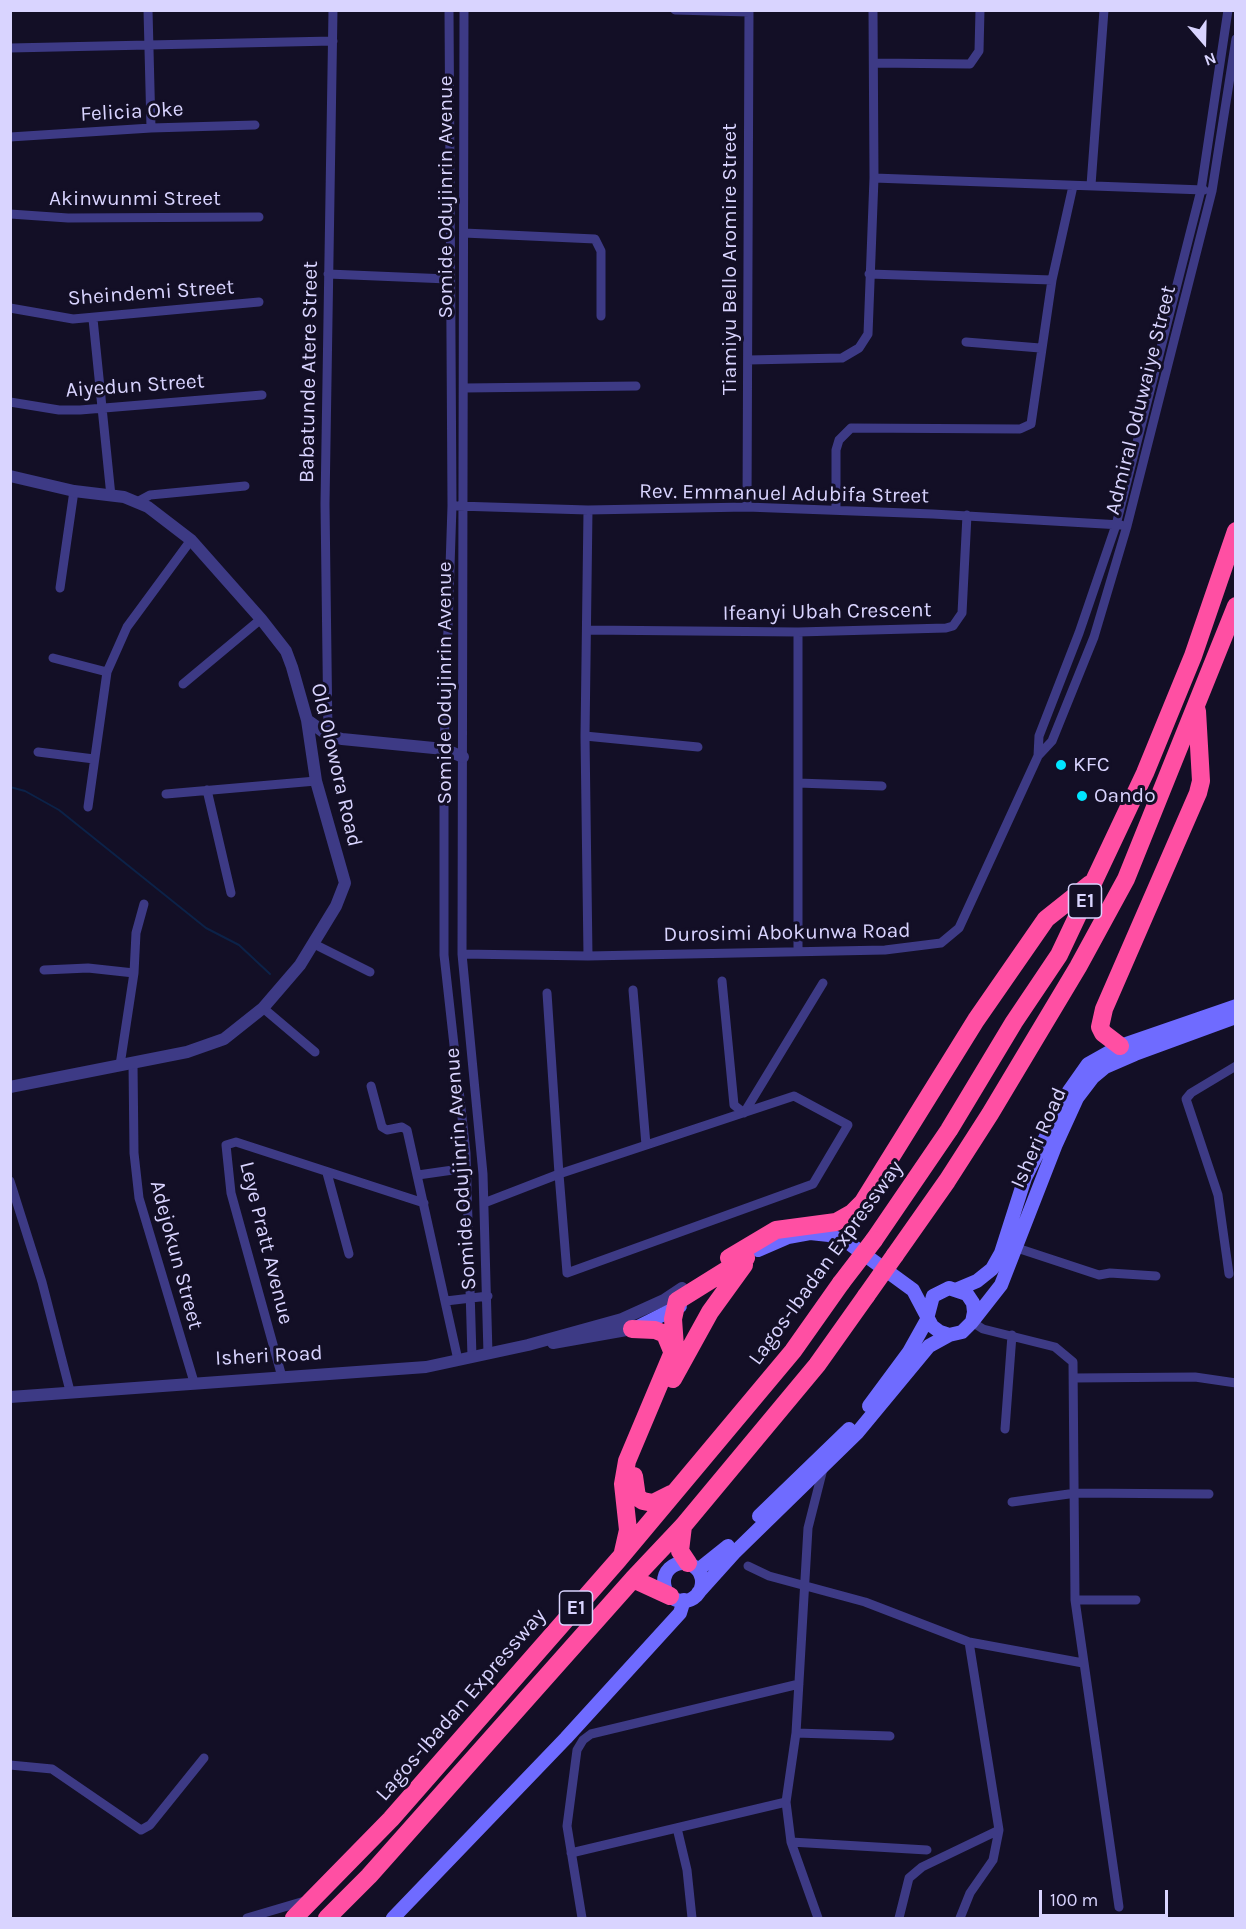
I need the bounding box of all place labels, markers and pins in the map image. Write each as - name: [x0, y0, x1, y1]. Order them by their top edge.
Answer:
- place label: KFC: [1073, 752, 1110, 778]
- marker: KFC: [1054, 758, 1068, 772]
- place label: Oando: [1094, 783, 1156, 809]
- marker: Oando: [1075, 789, 1089, 803]

